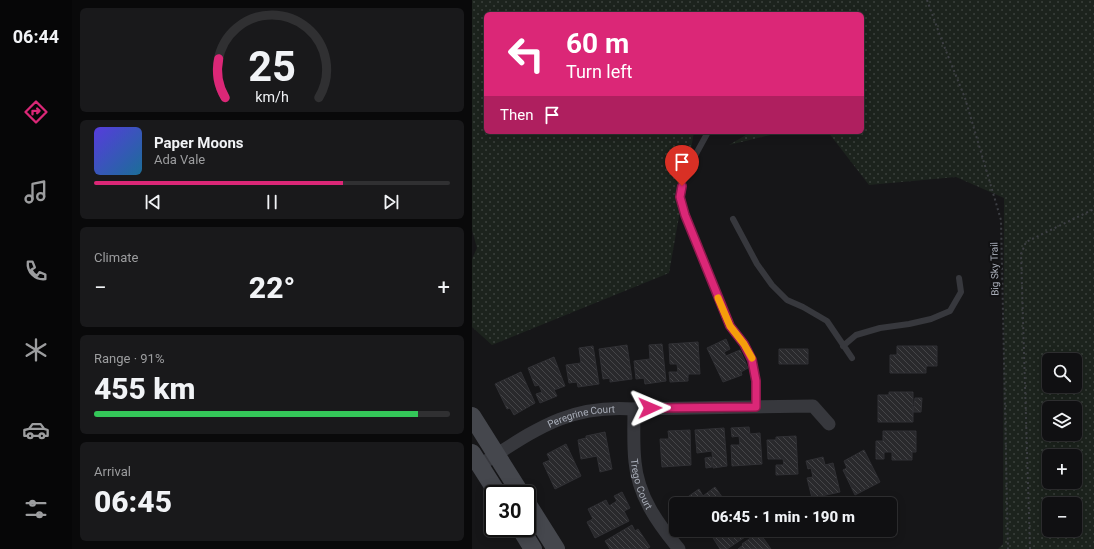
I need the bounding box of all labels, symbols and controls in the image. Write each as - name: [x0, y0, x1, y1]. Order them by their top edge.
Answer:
- text: 06:44: [13, 26, 59, 47]
- text: 60 m: [566, 27, 629, 60]
- icon: left: [500, 28, 552, 80]
- text: 25: [248, 42, 296, 91]
- text: Turn left: [566, 61, 632, 82]
- text: km/h: [255, 89, 289, 105]
- icon: directions: [22, 98, 50, 126]
- icon: arrive: [541, 104, 563, 126]
- text: Then: [500, 106, 533, 124]
- text: Paper Moons: [154, 134, 244, 152]
- pin: [665, 145, 699, 186]
- icon: arrive: [671, 151, 693, 173]
- text: Ada Vale: [154, 152, 205, 167]
- icon: music: [22, 178, 50, 206]
- icon: previous: [142, 191, 164, 213]
- icon: pause: [261, 191, 283, 213]
- icon: next: [380, 191, 402, 213]
- street label: Big Sky Trail: [989, 242, 1000, 296]
- text: Climate: [94, 250, 138, 265]
- icon: phone: [22, 257, 50, 285]
- text: 22°: [249, 270, 295, 305]
- text: −: [94, 275, 107, 300]
- text: +: [438, 275, 450, 300]
- icon: climate: [22, 336, 50, 364]
- text: Range · 91%: [94, 351, 164, 366]
- map controls: [1042, 353, 1082, 537]
- button: search: [1042, 353, 1082, 393]
- text: 455 km: [94, 371, 196, 406]
- position arrow: [629, 387, 671, 429]
- button: layers: [1042, 401, 1082, 441]
- street label: Peregrine Court: [546, 403, 615, 430]
- icon: car: [22, 416, 50, 444]
- button: +: [1042, 449, 1082, 489]
- street label: Trego Court: [629, 458, 654, 511]
- text: Arrival: [94, 464, 131, 479]
- text: 06:45: [94, 484, 172, 519]
- speed limit sign: 30: [484, 485, 536, 537]
- icon: filters: [22, 495, 50, 523]
- button: −: [1042, 497, 1082, 537]
- text: 06:45 · 1 min · 190 m: [711, 508, 855, 526]

